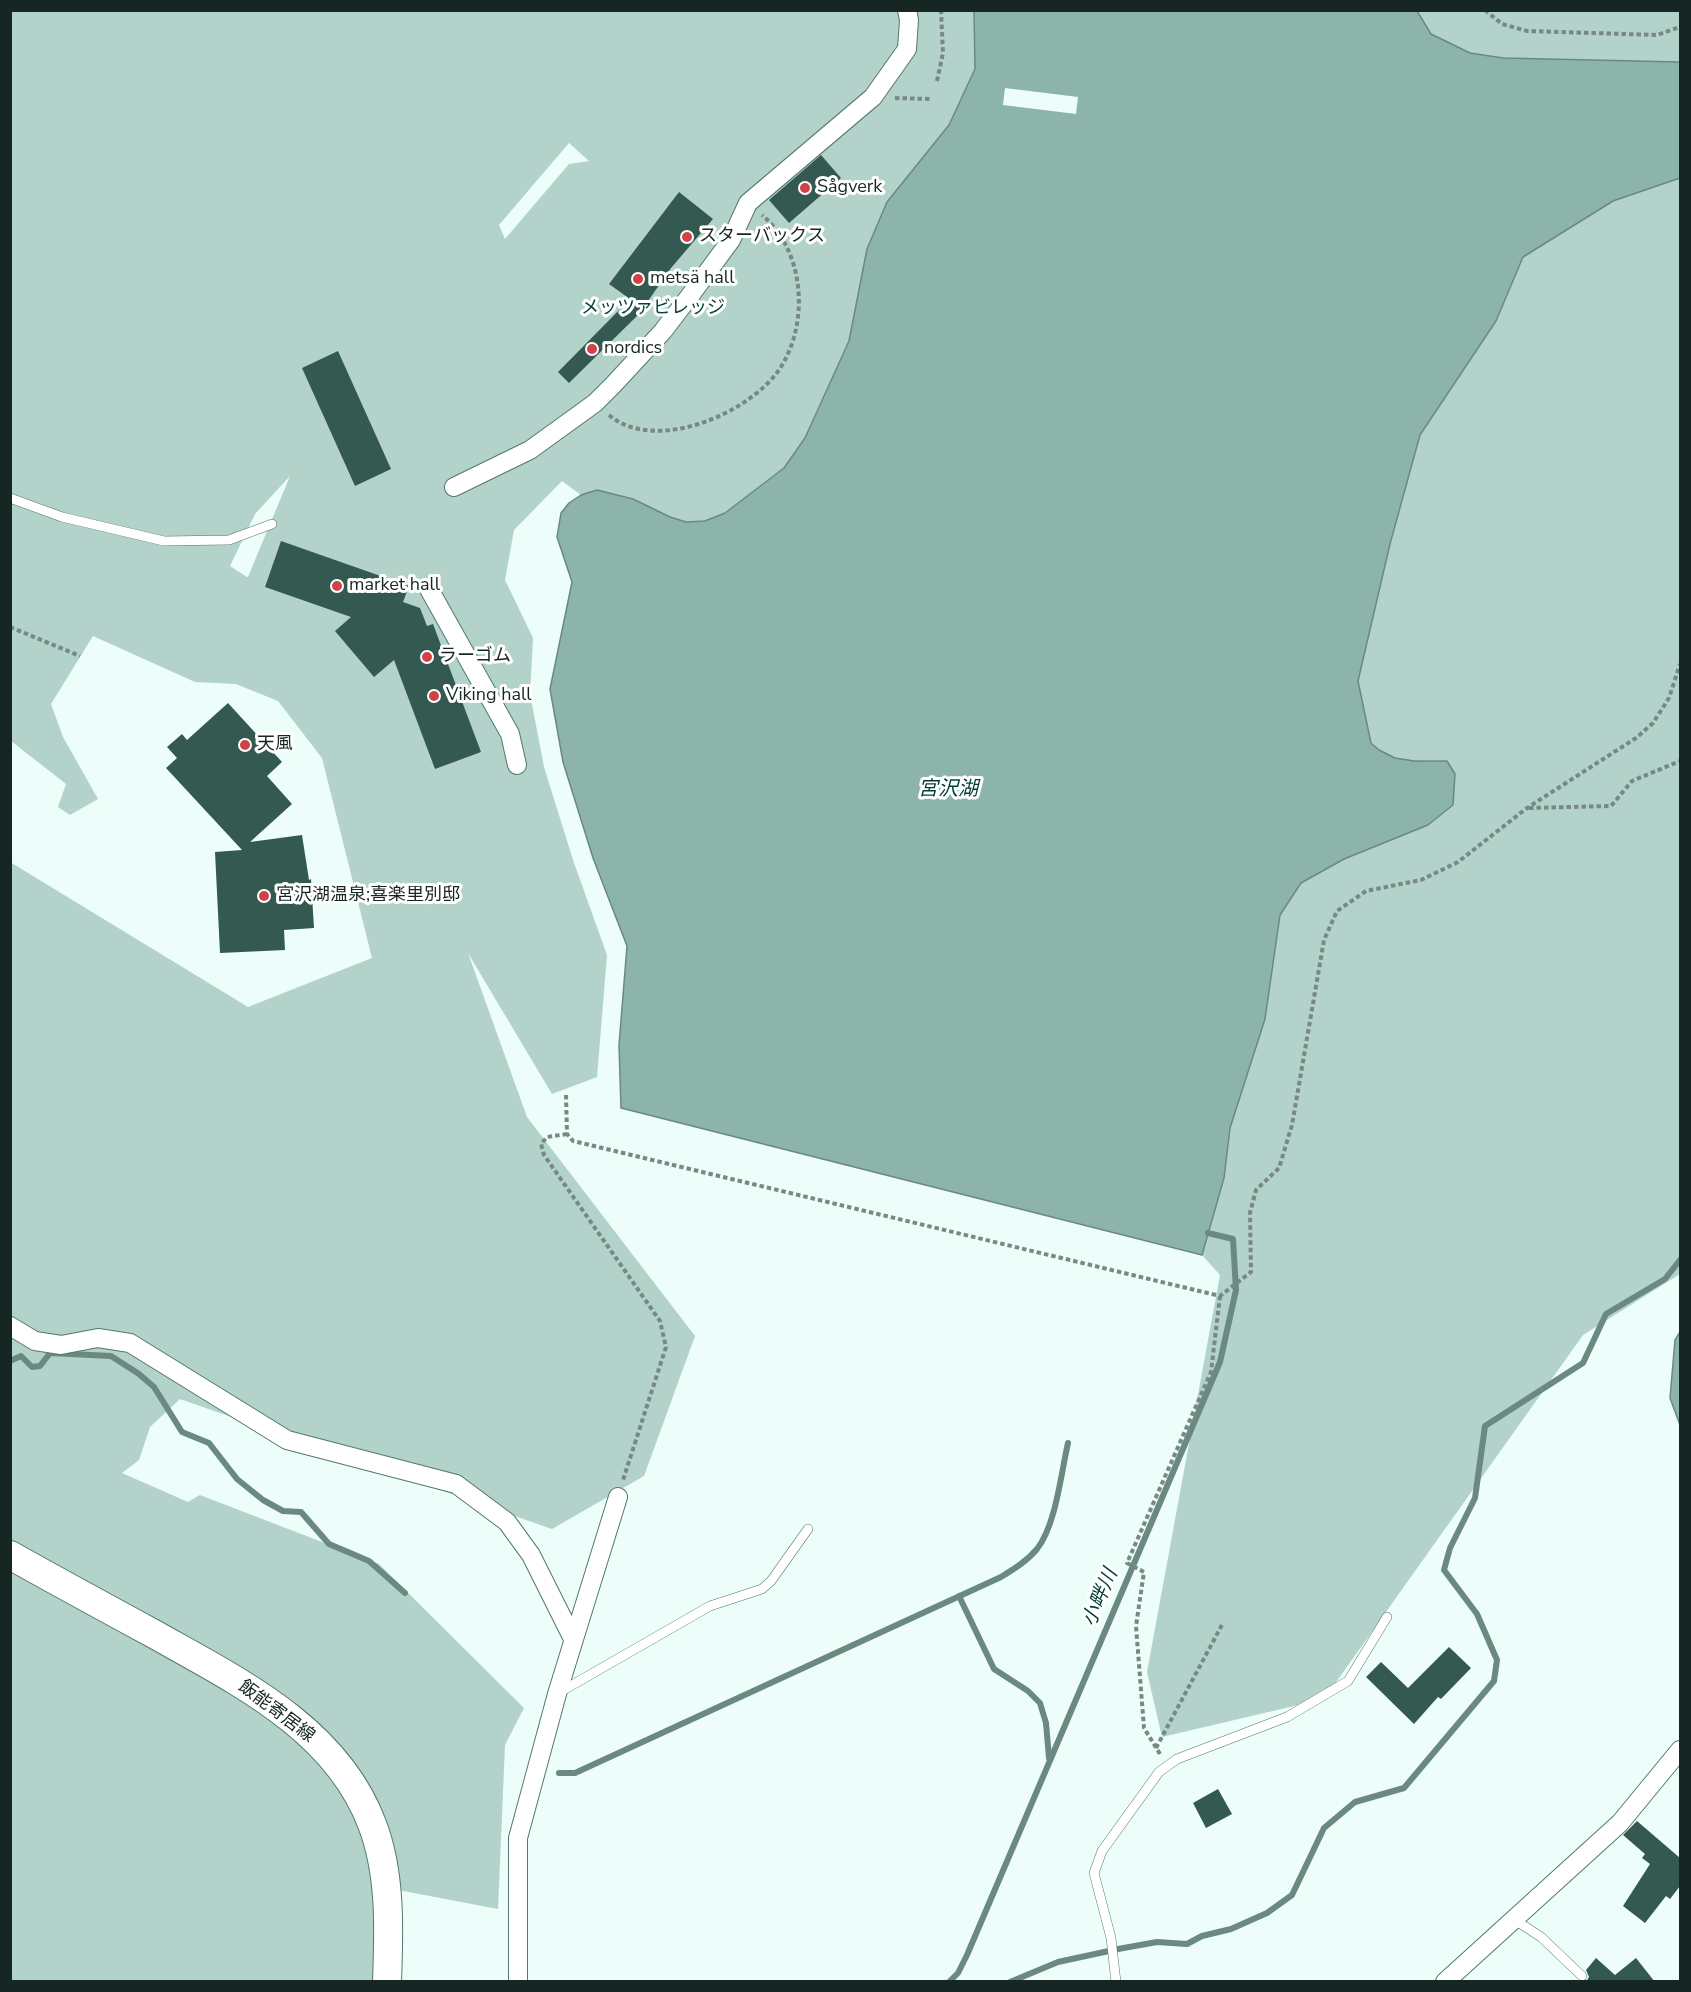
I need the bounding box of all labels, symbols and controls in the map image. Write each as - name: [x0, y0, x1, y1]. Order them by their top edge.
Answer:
- place label: Sågverk: [817, 177, 882, 199]
- marker: Sågverk: [798, 181, 812, 195]
- place label: スターバックス: [699, 226, 825, 248]
- marker: スターバックス: [680, 230, 694, 244]
- place label: metsä hall: [650, 268, 735, 290]
- marker: metsä hall: [631, 272, 645, 286]
- park label: メッツァビレッジ: [581, 298, 725, 320]
- place label: nordics: [604, 338, 662, 360]
- marker: nordics: [585, 342, 599, 356]
- place label: market hall: [349, 575, 440, 597]
- marker: market hall: [330, 579, 344, 593]
- place label: ラーゴム: [439, 646, 511, 668]
- marker: ラーゴム: [420, 650, 434, 664]
- place label: Viking hall: [446, 685, 532, 707]
- marker: Viking hall: [427, 689, 441, 703]
- place label: 天風: [257, 734, 293, 756]
- marker: 天風: [238, 738, 252, 752]
- water label: 宮沢湖: [918, 778, 978, 802]
- place label: 宮沢湖温泉;喜楽里別邸: [276, 885, 460, 907]
- marker: 宮沢湖温泉;喜楽里別邸: [257, 889, 271, 903]
- water label: 小畔川: [1078, 1566, 1124, 1630]
- street label: 飯能寄居線: [234, 1676, 318, 1748]

